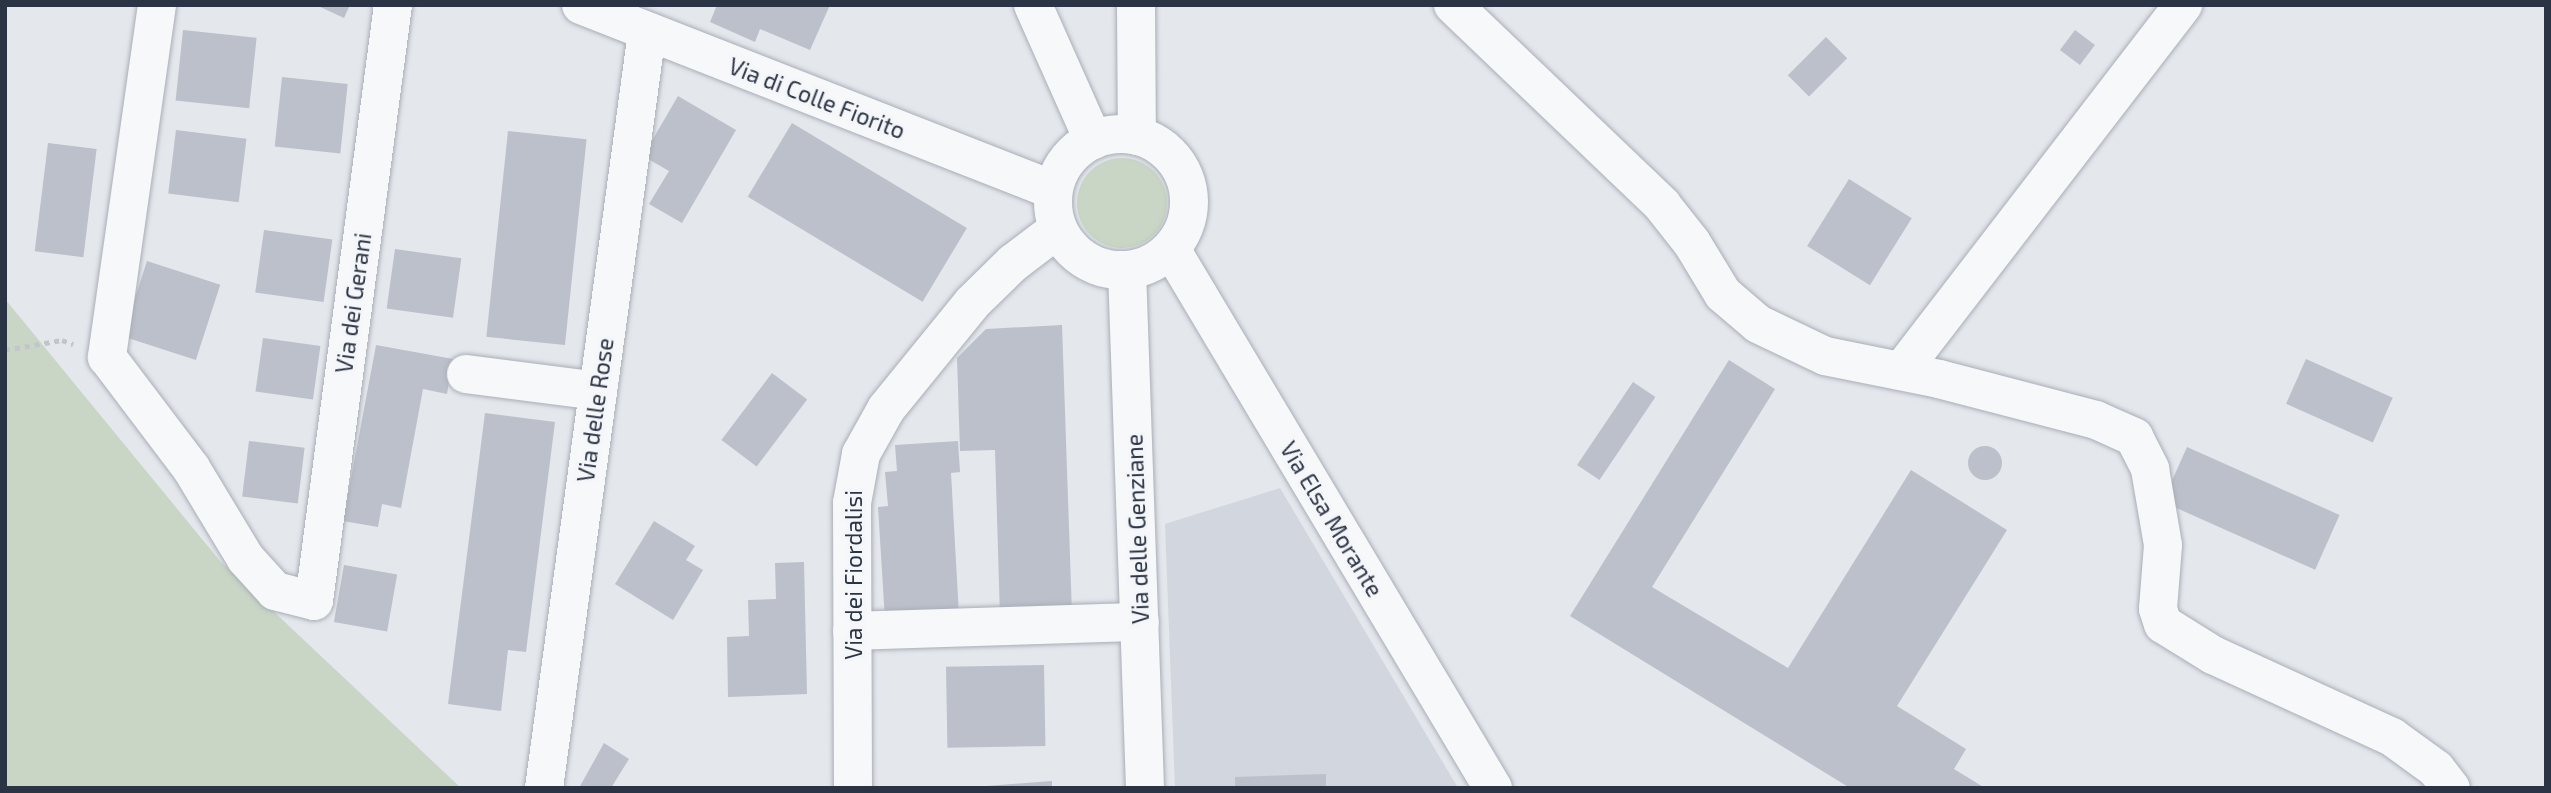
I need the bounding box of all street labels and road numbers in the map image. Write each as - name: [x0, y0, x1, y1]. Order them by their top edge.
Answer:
- street label: Via di Colle Fiorito: [725, 52, 909, 144]
- street label: Via dei Gerani: [329, 231, 377, 375]
- street label: Via delle Rose: [571, 336, 619, 484]
- street label: Via delle Genziane: [1120, 434, 1154, 624]
- street label: Via Elsa Morante: [1275, 436, 1389, 602]
- street label: Via dei Fiordalisi: [839, 490, 867, 660]

